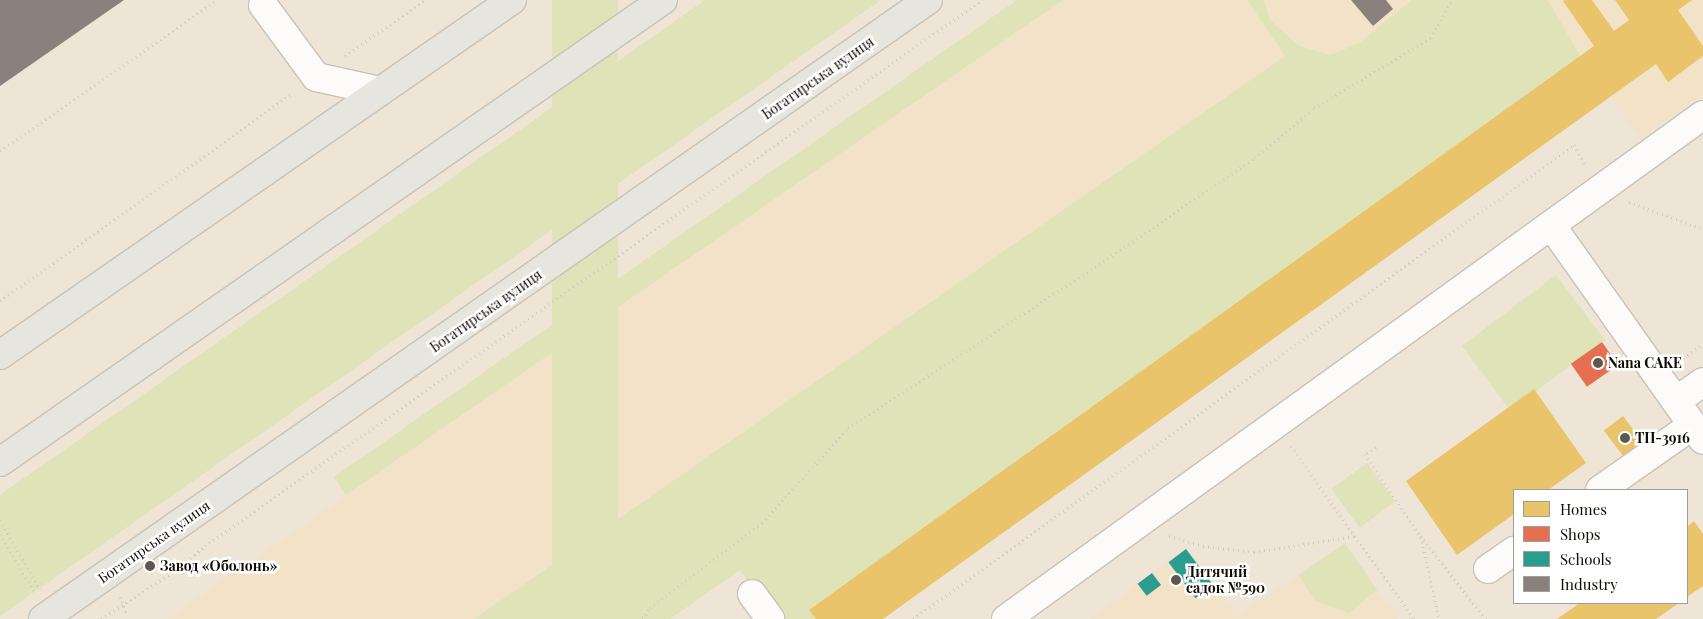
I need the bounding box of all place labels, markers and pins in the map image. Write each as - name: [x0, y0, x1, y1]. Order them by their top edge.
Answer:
- place label: Nana CAKE: [1608, 355, 1682, 371]
- marker: Nana CAKE: [1592, 357, 1604, 369]
- place label: ТП-3916: [1635, 430, 1690, 446]
- marker: ТП-3916: [1619, 432, 1631, 444]
- place label: Завод «Оболонь»: [160, 558, 277, 574]
- marker: Завод «Оболонь»: [144, 560, 156, 572]
- place label: Дитячий садок №590: [1186, 564, 1265, 596]
- marker: Дитячий садок №590: [1170, 574, 1182, 586]

